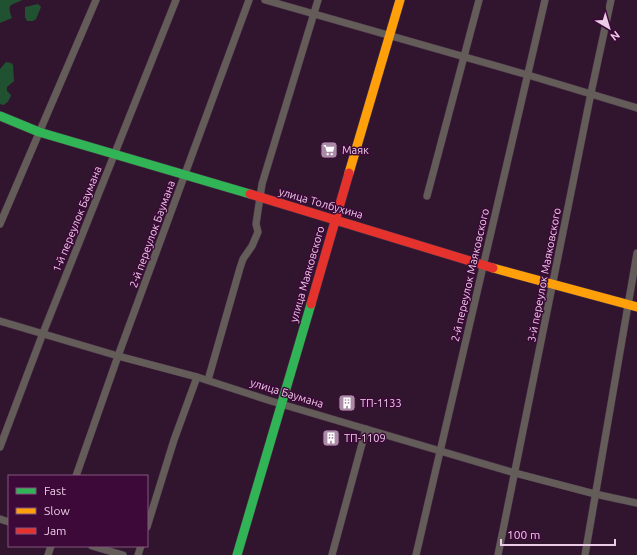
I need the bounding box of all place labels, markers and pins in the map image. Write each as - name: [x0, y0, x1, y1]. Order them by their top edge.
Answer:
- supermarket icon: Маяк: [319, 140, 339, 160]
- place label: Маяк: [342, 144, 369, 156]
- building icon: ТП-1133: [337, 393, 357, 413]
- place label: ТП-1133: [360, 397, 402, 409]
- building icon: ТП-1109: [321, 428, 341, 448]
- place label: ТП-1109: [344, 432, 386, 444]

